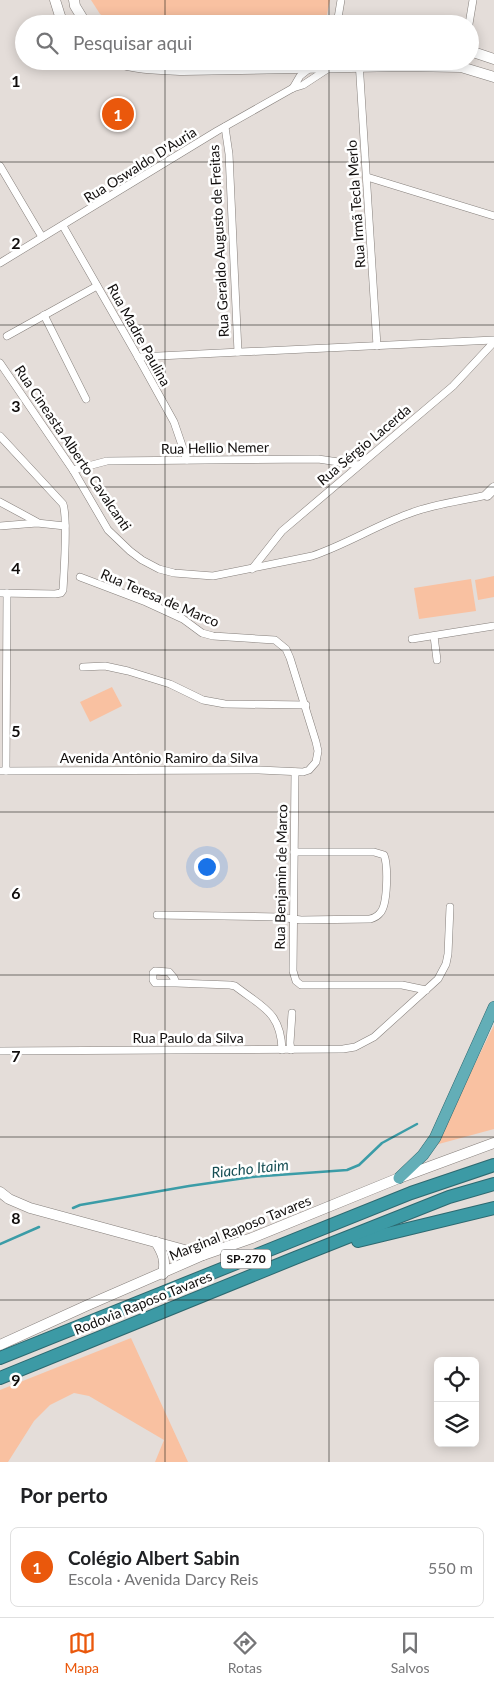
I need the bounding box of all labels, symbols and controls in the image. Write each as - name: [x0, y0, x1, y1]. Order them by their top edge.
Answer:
- search box: [15, 15, 479, 70]
- icon: search: [33, 29, 61, 57]
- text: Pesquisar aqui: [73, 31, 192, 54]
- text: 1: [11, 71, 21, 90]
- pin: 1: [102, 95, 134, 133]
- street label: Rua Oswaldo D'Auria: [80, 123, 199, 206]
- street label: Rua Irmã Tecla Merlo: [343, 139, 368, 269]
- street label: Rua Geraldo Augusto de Freitas: [205, 144, 232, 338]
- text: 2: [11, 233, 21, 252]
- street label: Rua Madre Paulina: [104, 281, 175, 389]
- street label: Rua Cineasta Alberto Cavalcanti: [12, 362, 135, 534]
- text: 3: [11, 396, 21, 415]
- street label: Rua Sérgio Lacerda: [314, 401, 414, 489]
- street label: Rua Hellio Nemer: [161, 438, 269, 457]
- text: 4: [11, 558, 21, 577]
- street label: Rua Teresa de Marco: [98, 565, 222, 630]
- text: 5: [11, 721, 21, 740]
- street label: Avenida Antônio Ramiro da Silva: [60, 749, 258, 766]
- street label: Rua Benjamin de Marco: [271, 804, 290, 950]
- your location: [194, 854, 220, 880]
- text: 6: [11, 883, 21, 902]
- street label: Rua Paulo da Silva: [132, 1029, 244, 1046]
- text: 7: [11, 1046, 21, 1065]
- water label: Riacho Itaim: [210, 1155, 290, 1181]
- street label: Marginal Raposo Tavares: [166, 1191, 313, 1264]
- text: 8: [11, 1208, 21, 1227]
- road number: SP-270: [221, 1250, 271, 1268]
- street label: Rodovia Raposo Tavares: [71, 1267, 214, 1338]
- map controls: [434, 1357, 479, 1447]
- button: locate: [434, 1357, 479, 1402]
- text: 9: [11, 1370, 21, 1389]
- button: layers: [434, 1402, 479, 1447]
- text: Por perto: [20, 1482, 108, 1507]
- text: Colégio Albert Sabin: [68, 1546, 240, 1569]
- text: 1: [32, 1558, 42, 1577]
- text: 550 m: [428, 1558, 473, 1577]
- text: Escola · Avenida Darcy Reis: [68, 1569, 258, 1588]
- tab: Mapa: [64, 1629, 99, 1676]
- tab: Rotas: [228, 1629, 262, 1676]
- tab: Salvos: [391, 1629, 430, 1676]

